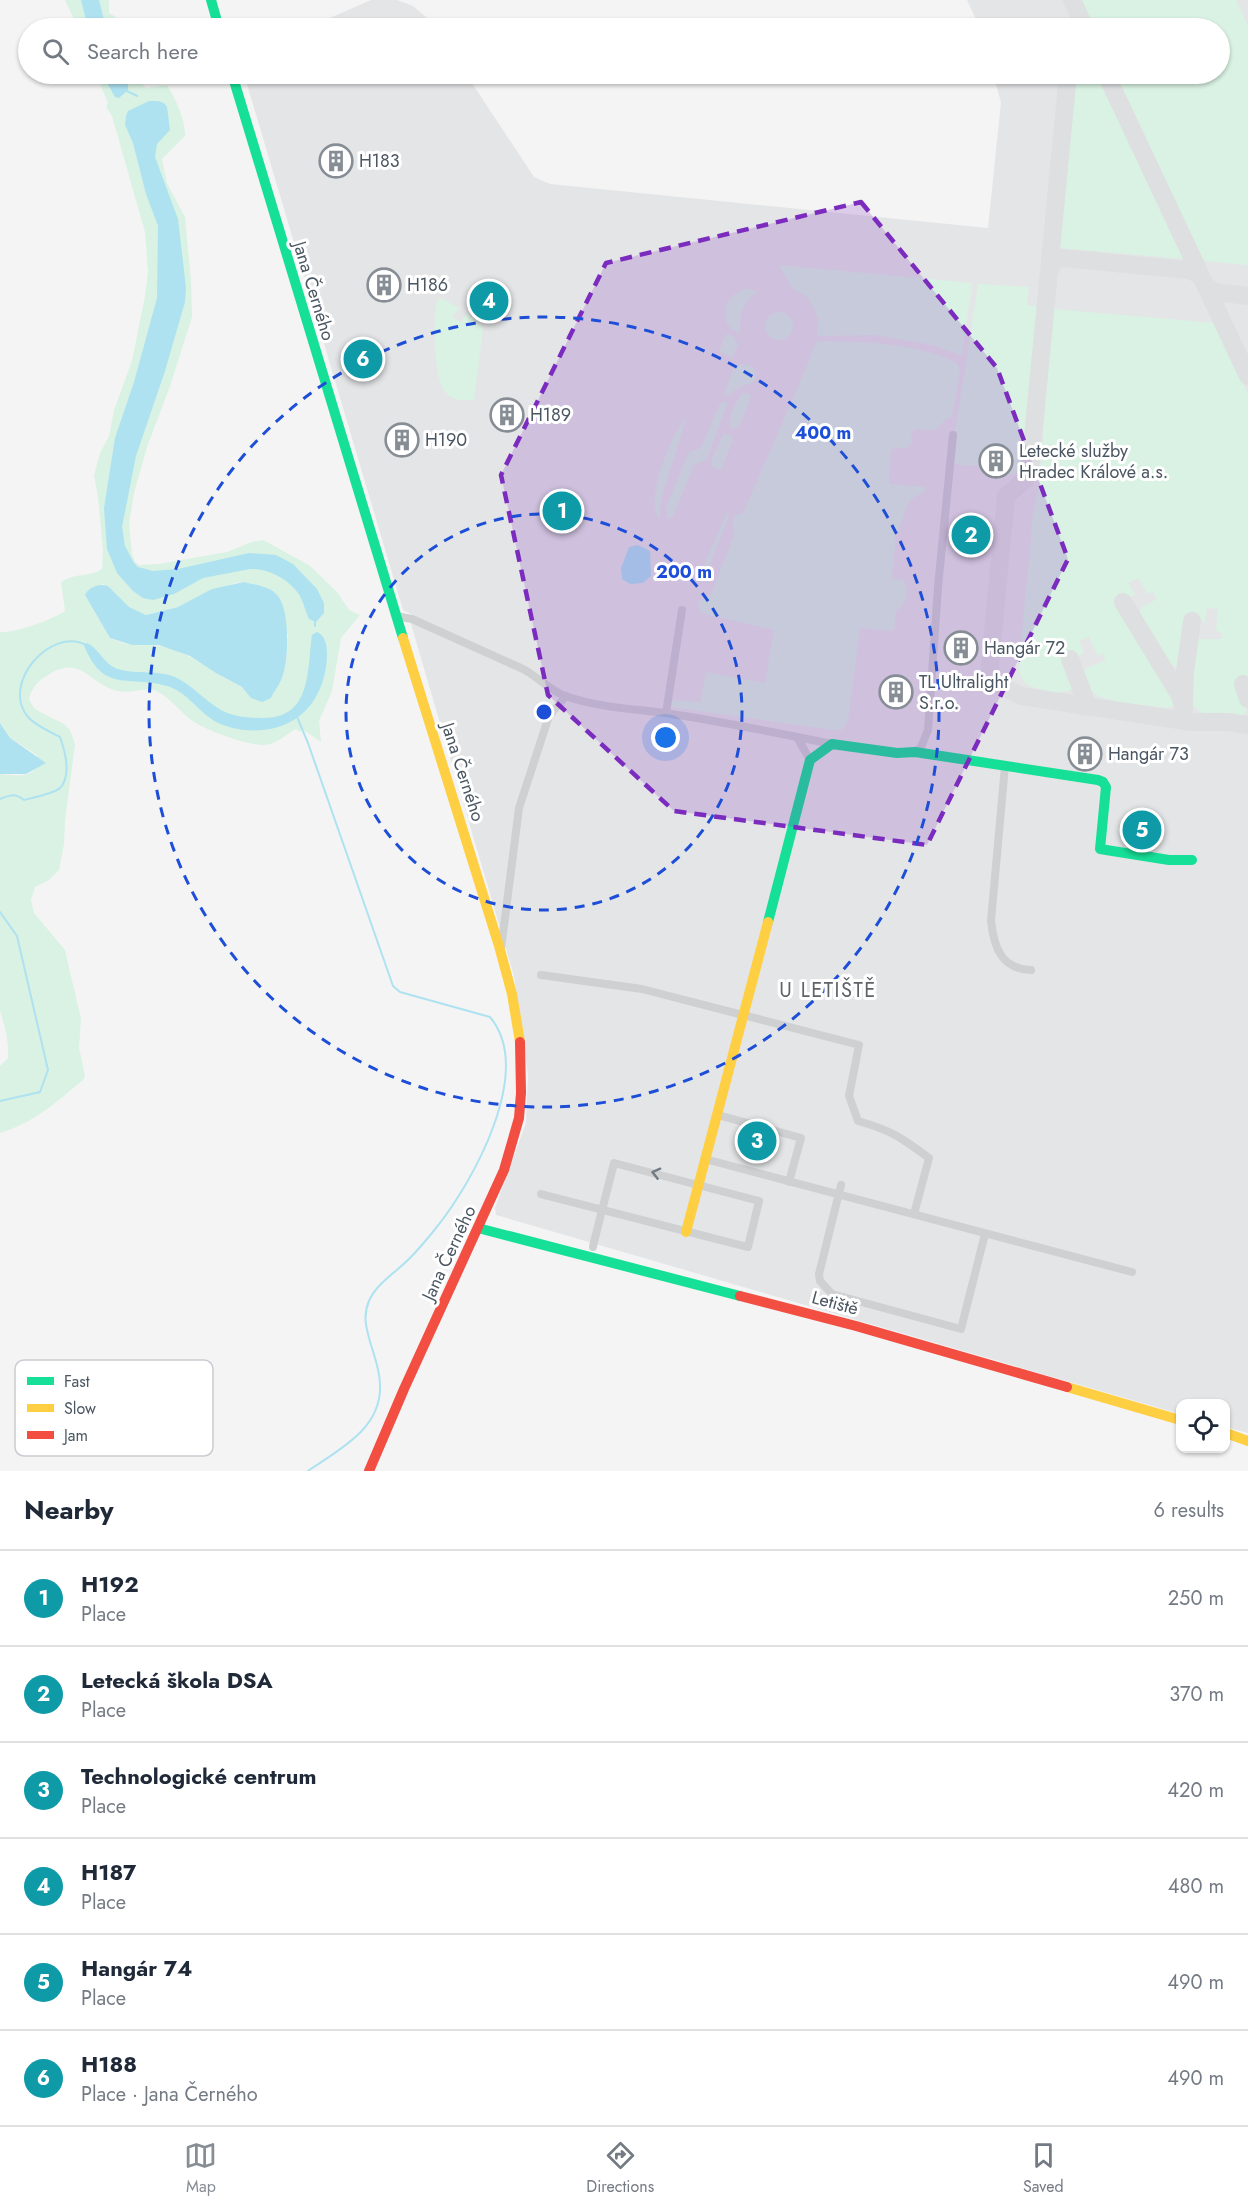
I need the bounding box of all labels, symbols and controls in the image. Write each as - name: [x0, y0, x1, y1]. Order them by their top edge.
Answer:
- search box: [18, 18, 1230, 84]
- icon: search: [39, 35, 72, 68]
- text: Search here: [87, 35, 198, 67]
- building icon: H183: [318, 143, 354, 179]
- place label: H183: [359, 148, 400, 174]
- street label: Jana Černého: [286, 236, 341, 344]
- building icon: H186: [366, 267, 402, 303]
- place label: H186: [407, 272, 448, 298]
- pin: 4: [470, 278, 508, 324]
- pin: 6: [344, 336, 382, 382]
- building icon: H189: [489, 397, 525, 433]
- place label: H189: [530, 402, 571, 428]
- text: 400 m: [795, 420, 851, 446]
- building icon: H190: [384, 422, 420, 458]
- place label: H190: [425, 427, 467, 453]
- place label: Letecké služby Hradec Králové a.s.: [1019, 438, 1168, 485]
- building icon: Letecké služby Hradec Králové a.s.: [978, 443, 1014, 479]
- pin: 1: [542, 488, 582, 534]
- pin: 2: [952, 512, 990, 558]
- text: 200 m: [656, 559, 712, 585]
- building icon: Hangár 72: [943, 630, 979, 666]
- place label: Hangár 72: [984, 635, 1065, 661]
- place label: TL Ultralight S.r.o.: [919, 669, 1009, 716]
- building icon: TL Ultralight S.r.o.: [878, 674, 914, 710]
- centre of rings: [534, 702, 554, 722]
- street label: Jana Černého: [434, 717, 491, 825]
- your location: [651, 723, 680, 752]
- building icon: Hangár 73: [1067, 736, 1103, 772]
- place label: Hangár 73: [1108, 741, 1189, 767]
- pin: 5: [1122, 808, 1162, 852]
- district label: U LETIŠTĚ: [779, 976, 877, 1005]
- pin: 3: [738, 1118, 777, 1164]
- one-way arrow: [651, 1168, 661, 1181]
- street label: Jana Černého: [415, 1201, 482, 1307]
- street label: Letiště: [809, 1284, 861, 1322]
- legend: [15, 1360, 213, 1456]
- text: Fast: [64, 1370, 90, 1393]
- text: Slow: [64, 1397, 96, 1420]
- map controls: [1176, 1399, 1230, 1453]
- button: locate: [1176, 1399, 1230, 1453]
- text: Jam: [62, 1424, 88, 1447]
- text: Nearby: [24, 1491, 113, 1529]
- text: 6 results: [1154, 1496, 1224, 1525]
- text: H192: [81, 1568, 139, 1600]
- text: 1: [38, 1584, 49, 1613]
- text: 250 m: [1168, 1584, 1224, 1613]
- text: Place: [81, 1600, 126, 1629]
- text: Letecká škola DSA: [81, 1664, 273, 1696]
- text: 2: [37, 1680, 50, 1709]
- text: 370 m: [1169, 1680, 1224, 1709]
- text: Place: [81, 1696, 126, 1725]
- text: Technologické centrum: [81, 1760, 316, 1792]
- text: 3: [37, 1776, 50, 1805]
- text: 420 m: [1167, 1776, 1224, 1805]
- text: Place: [81, 1792, 126, 1821]
- text: H187: [81, 1856, 136, 1888]
- text: 4: [37, 1872, 50, 1901]
- text: 480 m: [1168, 1872, 1224, 1901]
- text: Place: [81, 1888, 126, 1917]
- text: Hangár 74: [81, 1952, 192, 1984]
- text: 5: [37, 1968, 50, 1997]
- text: 490 m: [1167, 1968, 1224, 1997]
- text: Place: [81, 1984, 126, 2013]
- text: H188: [81, 2048, 137, 2080]
- text: 6: [37, 2064, 50, 2093]
- text: 490 m: [1167, 2064, 1224, 2093]
- text: Place · Jana Černého: [81, 2080, 258, 2109]
- tab: Map: [184, 2139, 217, 2198]
- tab: Directions: [586, 2139, 654, 2198]
- tab: Saved: [1023, 2139, 1064, 2198]

